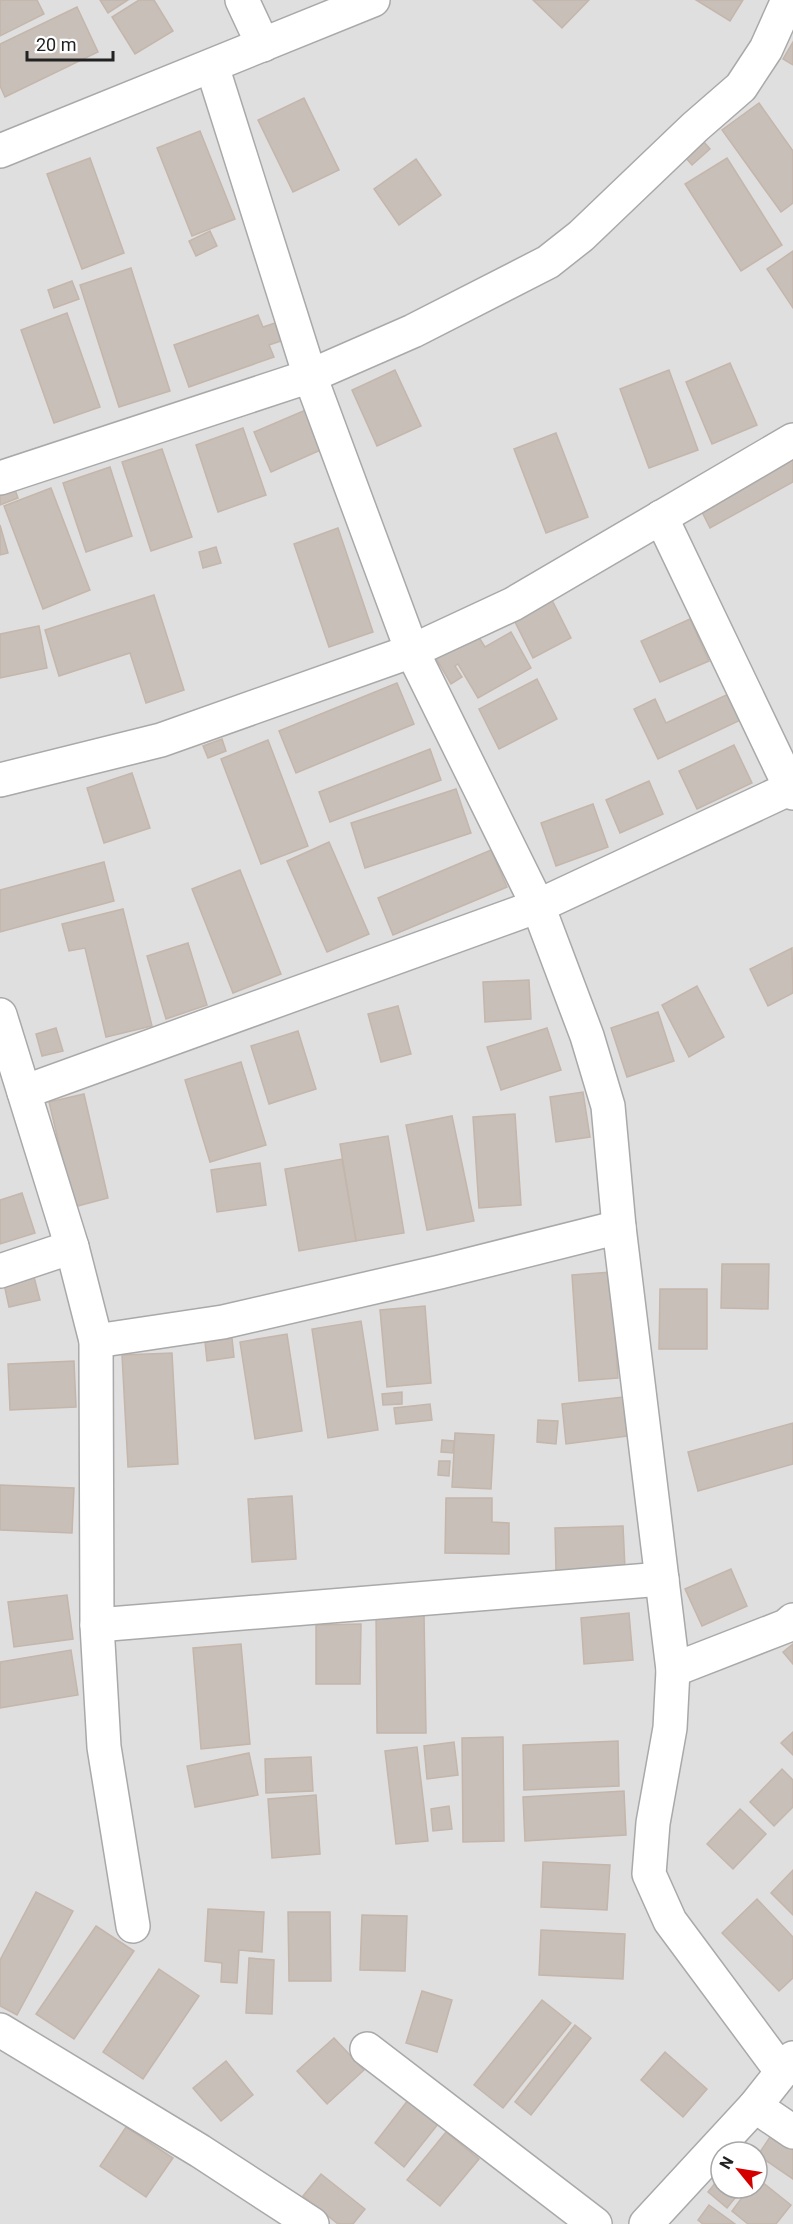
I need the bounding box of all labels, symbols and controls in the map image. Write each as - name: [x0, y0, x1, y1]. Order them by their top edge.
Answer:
- scale bar: [27, 24, 112, 62]
- text: 20 m: [36, 34, 76, 55]
- north arrow: [709, 2140, 769, 2200]
- text: N: [715, 2153, 737, 2172]

